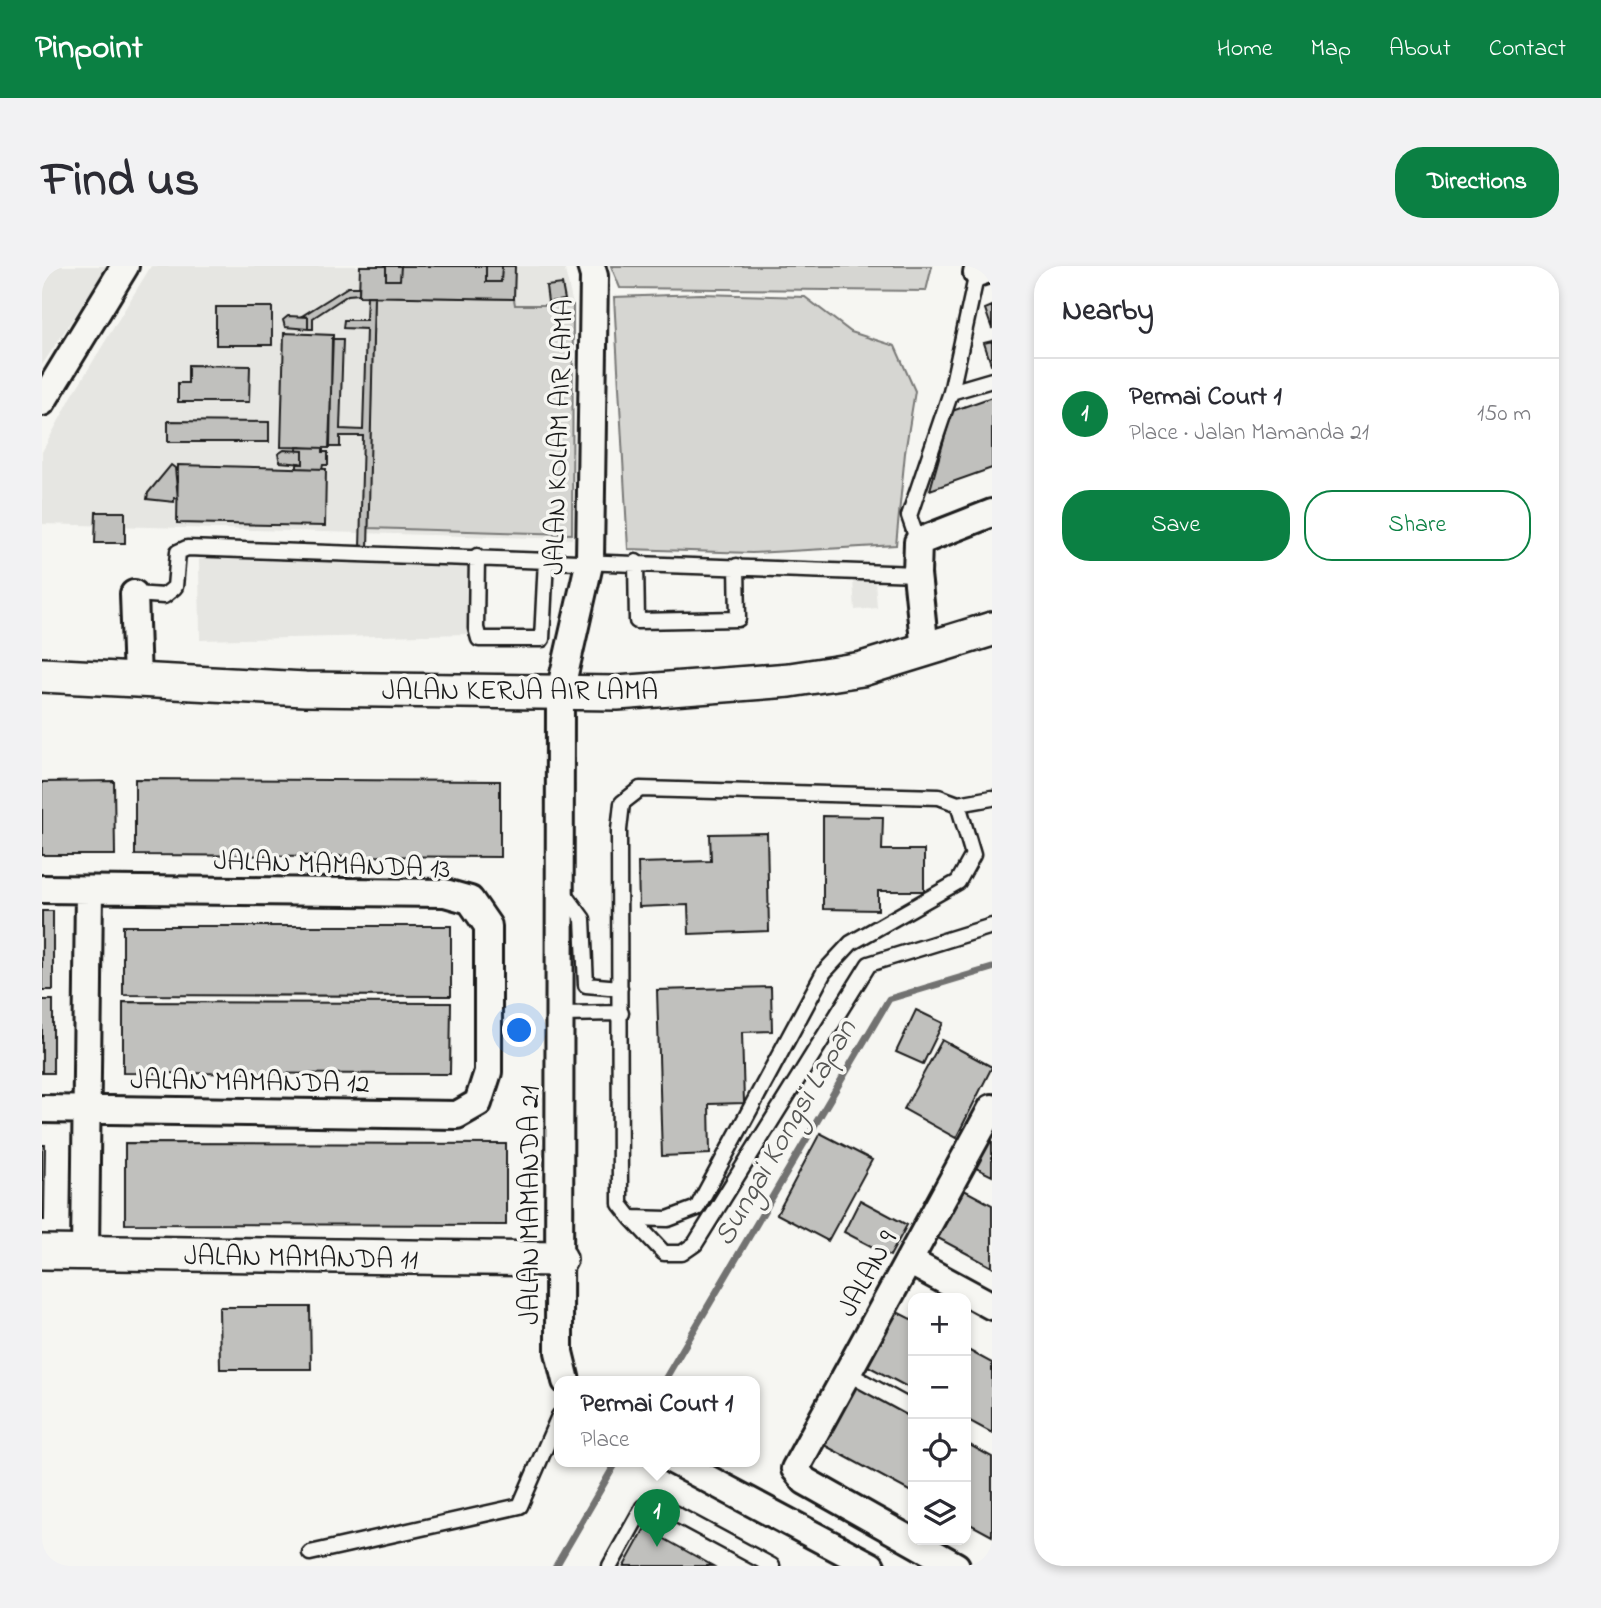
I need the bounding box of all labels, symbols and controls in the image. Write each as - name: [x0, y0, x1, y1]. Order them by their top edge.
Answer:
- text: Pinpoint: [35, 25, 143, 73]
- text: Home: [1217, 32, 1273, 67]
- text: Map: [1311, 32, 1351, 67]
- text: About: [1389, 32, 1451, 67]
- text: Contact: [1489, 32, 1566, 67]
- text: Find us: [42, 146, 199, 218]
- button: Directions: [1395, 147, 1559, 218]
- text: Nearby: [1062, 290, 1154, 334]
- street label: JALAN KOLAM AIR LAMA: [535, 298, 586, 576]
- text: Permai Court 1: [1129, 379, 1282, 417]
- text: 1: [1081, 398, 1089, 431]
- text: 150 m: [1477, 398, 1531, 431]
- text: Place · Jalan Mamanda 21: [1129, 417, 1369, 450]
- button: Save: [1062, 490, 1290, 561]
- button: Share: [1304, 490, 1531, 561]
- street label: JALAN KERJA AIR LAMA: [382, 672, 658, 713]
- street label: JALAN MAMANDA 13: [213, 842, 451, 891]
- water label: Sungai Kongsi Lapan: [704, 1011, 870, 1255]
- your location: [502, 1013, 536, 1047]
- street label: JALAN MAMANDA 12: [130, 1061, 370, 1106]
- street label: JALAN MAMANDA 21: [511, 1085, 552, 1325]
- street label: JALAN 9: [829, 1224, 910, 1325]
- street label: JALAN MAMANDA 11: [183, 1237, 419, 1282]
- map controls: [908, 1293, 971, 1545]
- button: +: [908, 1293, 971, 1356]
- button: −: [908, 1356, 971, 1419]
- popup: [554, 1376, 760, 1467]
- text: Permai Court 1: [581, 1386, 733, 1424]
- button: locate: [908, 1419, 971, 1482]
- text: Place: [581, 1424, 629, 1457]
- button: layers: [908, 1482, 971, 1545]
- pin: 1: [634, 1489, 680, 1547]

